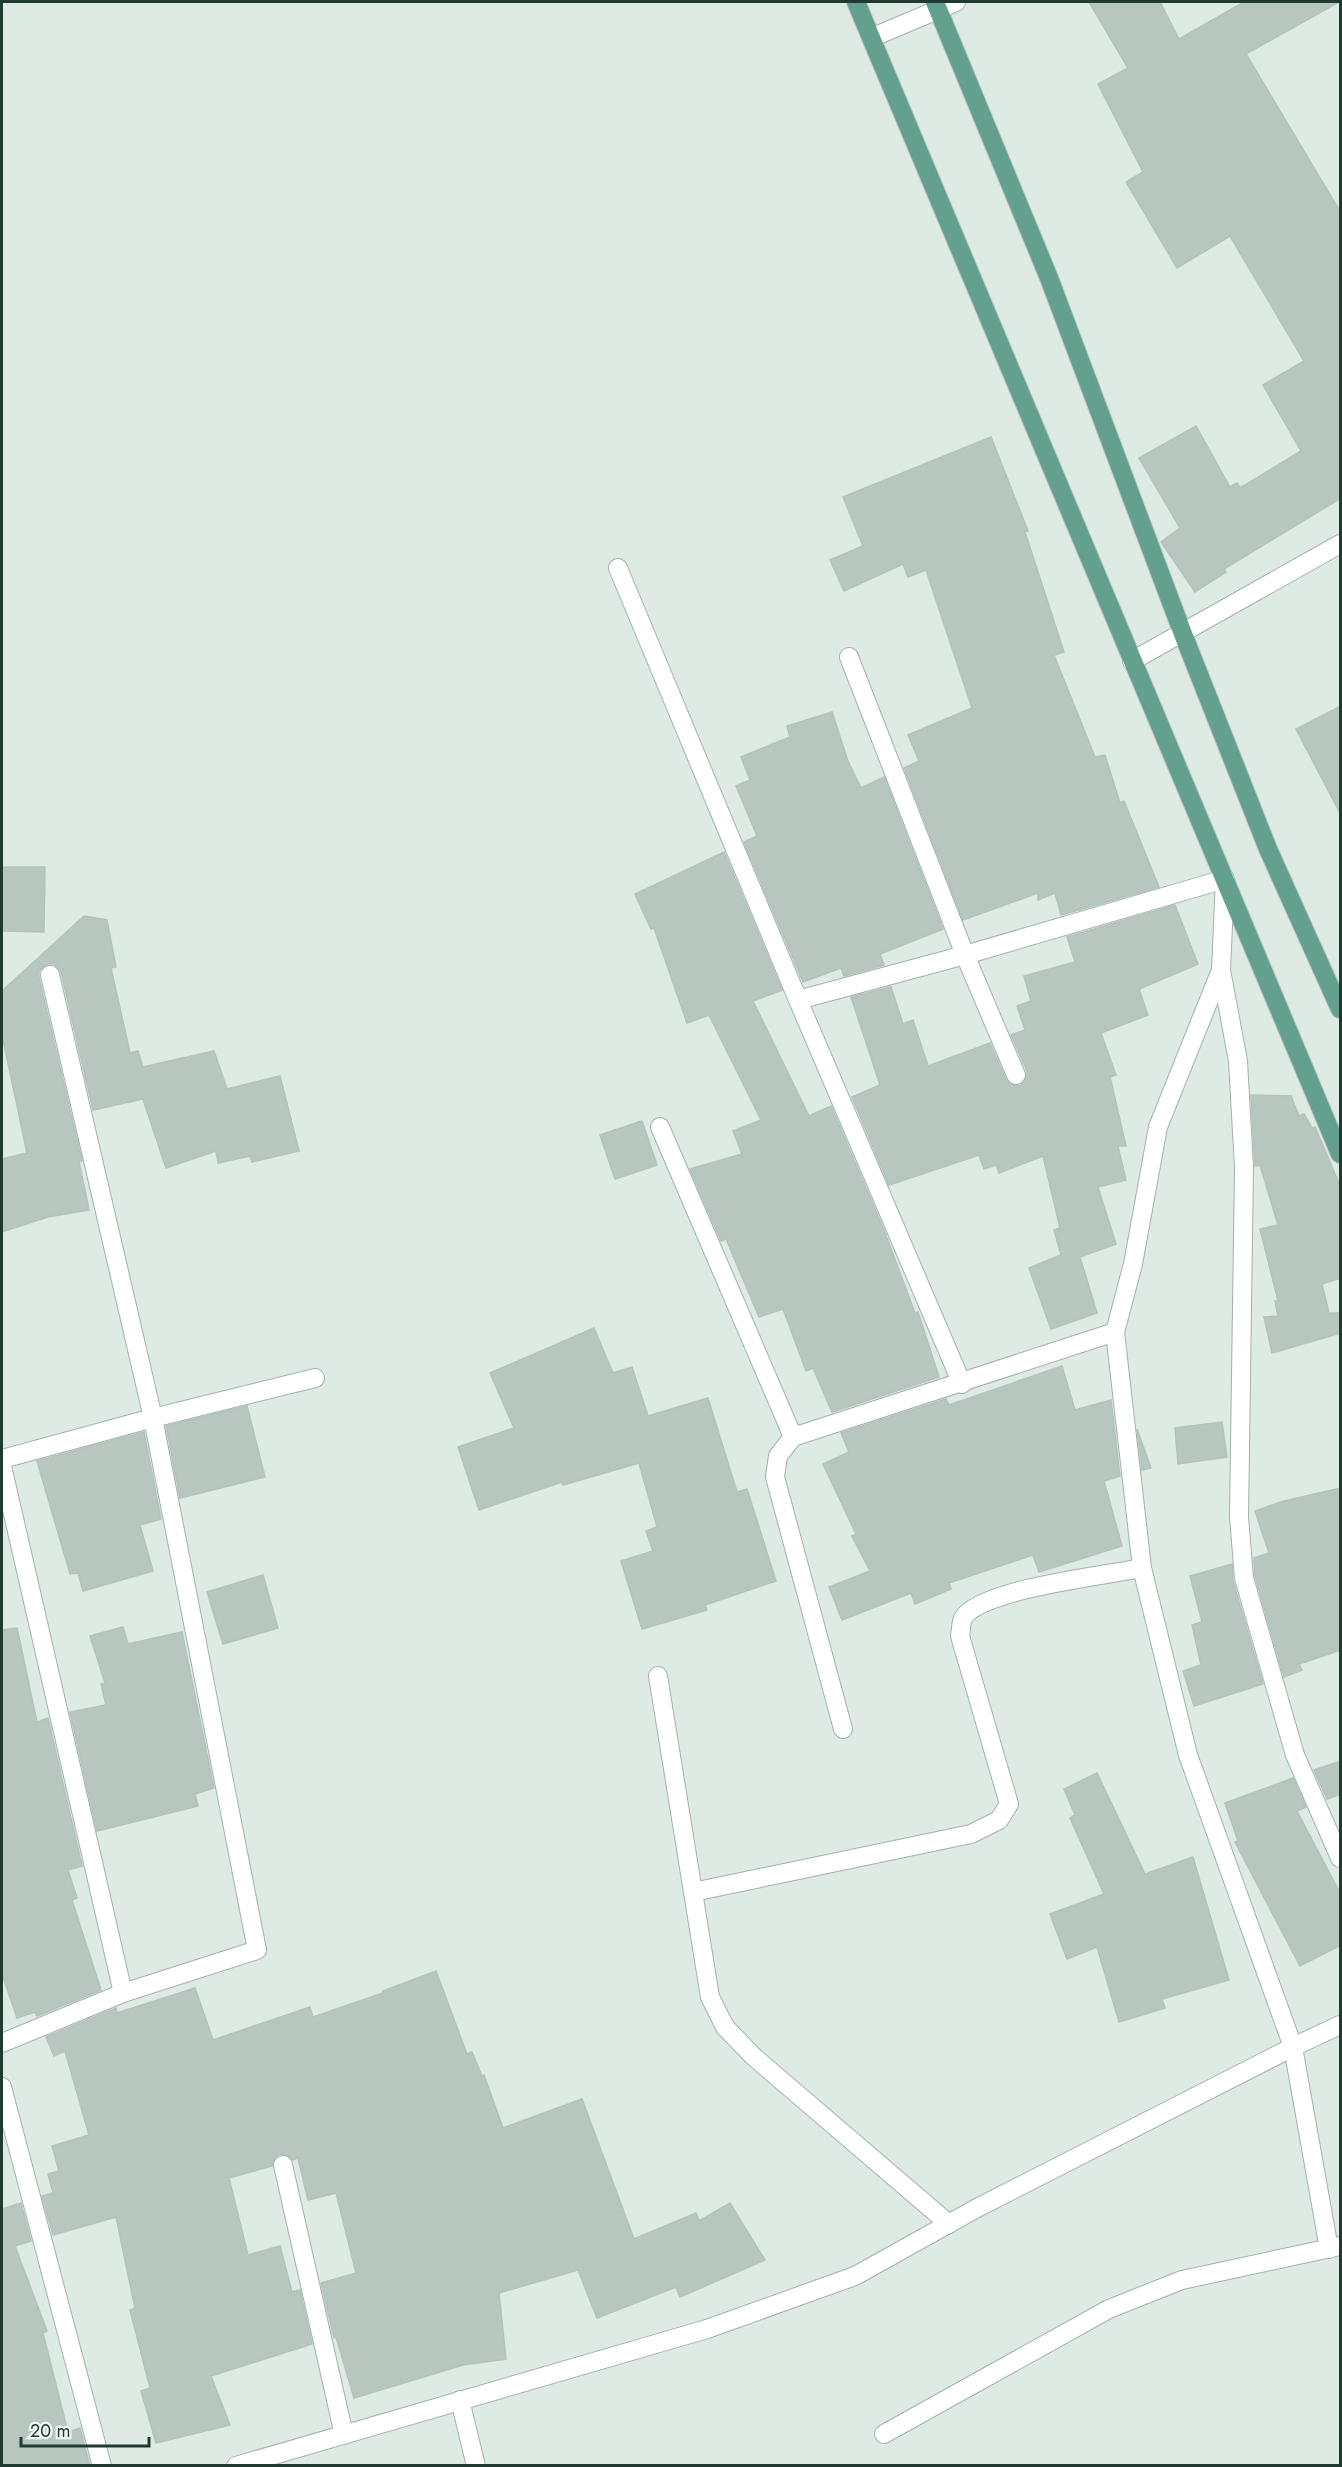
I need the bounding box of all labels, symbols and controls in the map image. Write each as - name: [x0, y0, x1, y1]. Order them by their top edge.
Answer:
- scale bar: [21, 2410, 148, 2448]
- text: 20 m: [30, 2418, 70, 2444]

